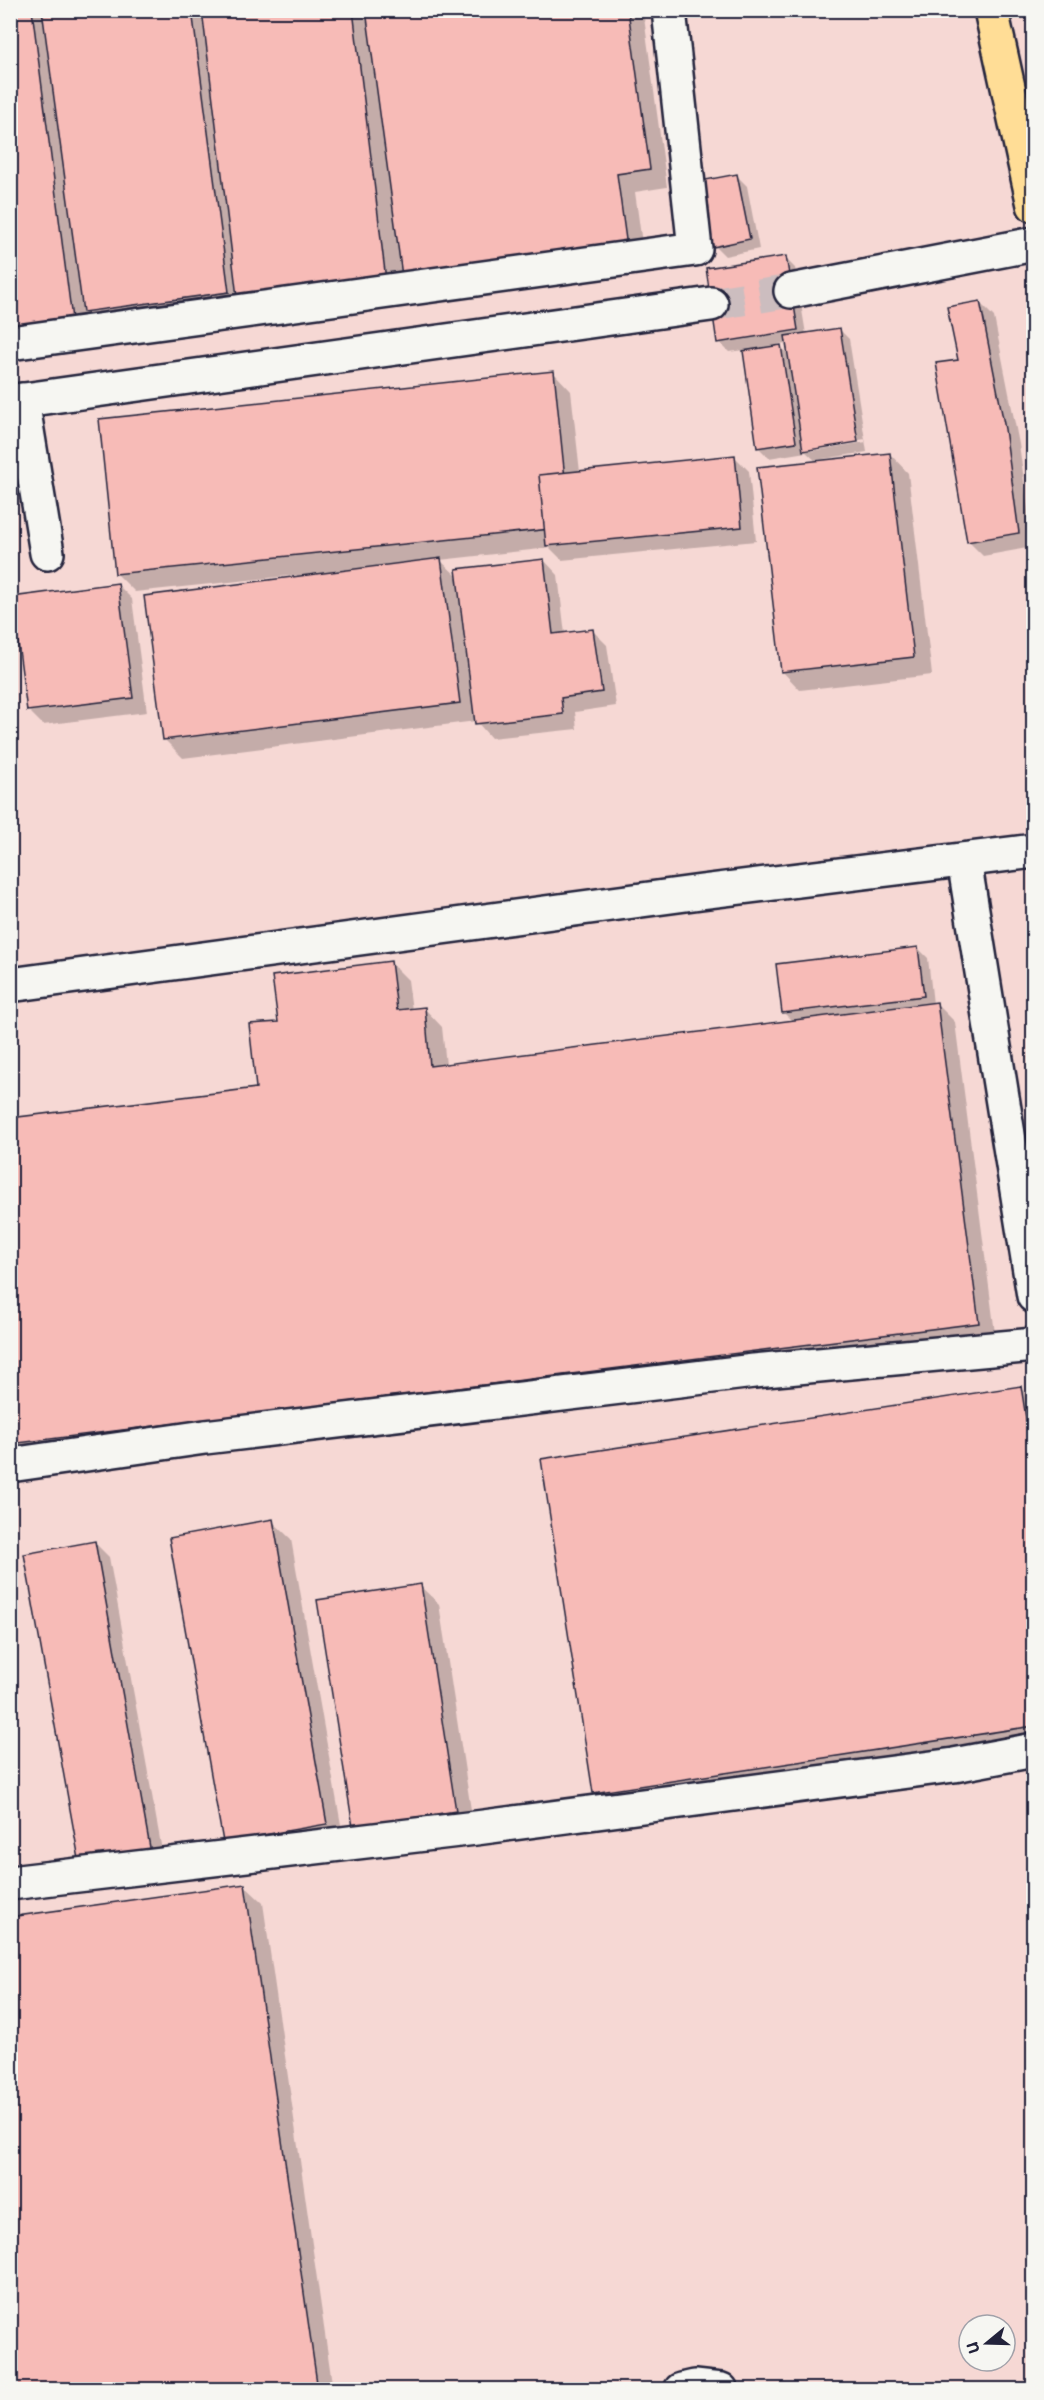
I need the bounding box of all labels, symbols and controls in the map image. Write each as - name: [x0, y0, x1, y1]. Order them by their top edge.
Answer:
- north arrow: [957, 2313, 1017, 2373]
- text: U: [961, 2339, 984, 2357]

